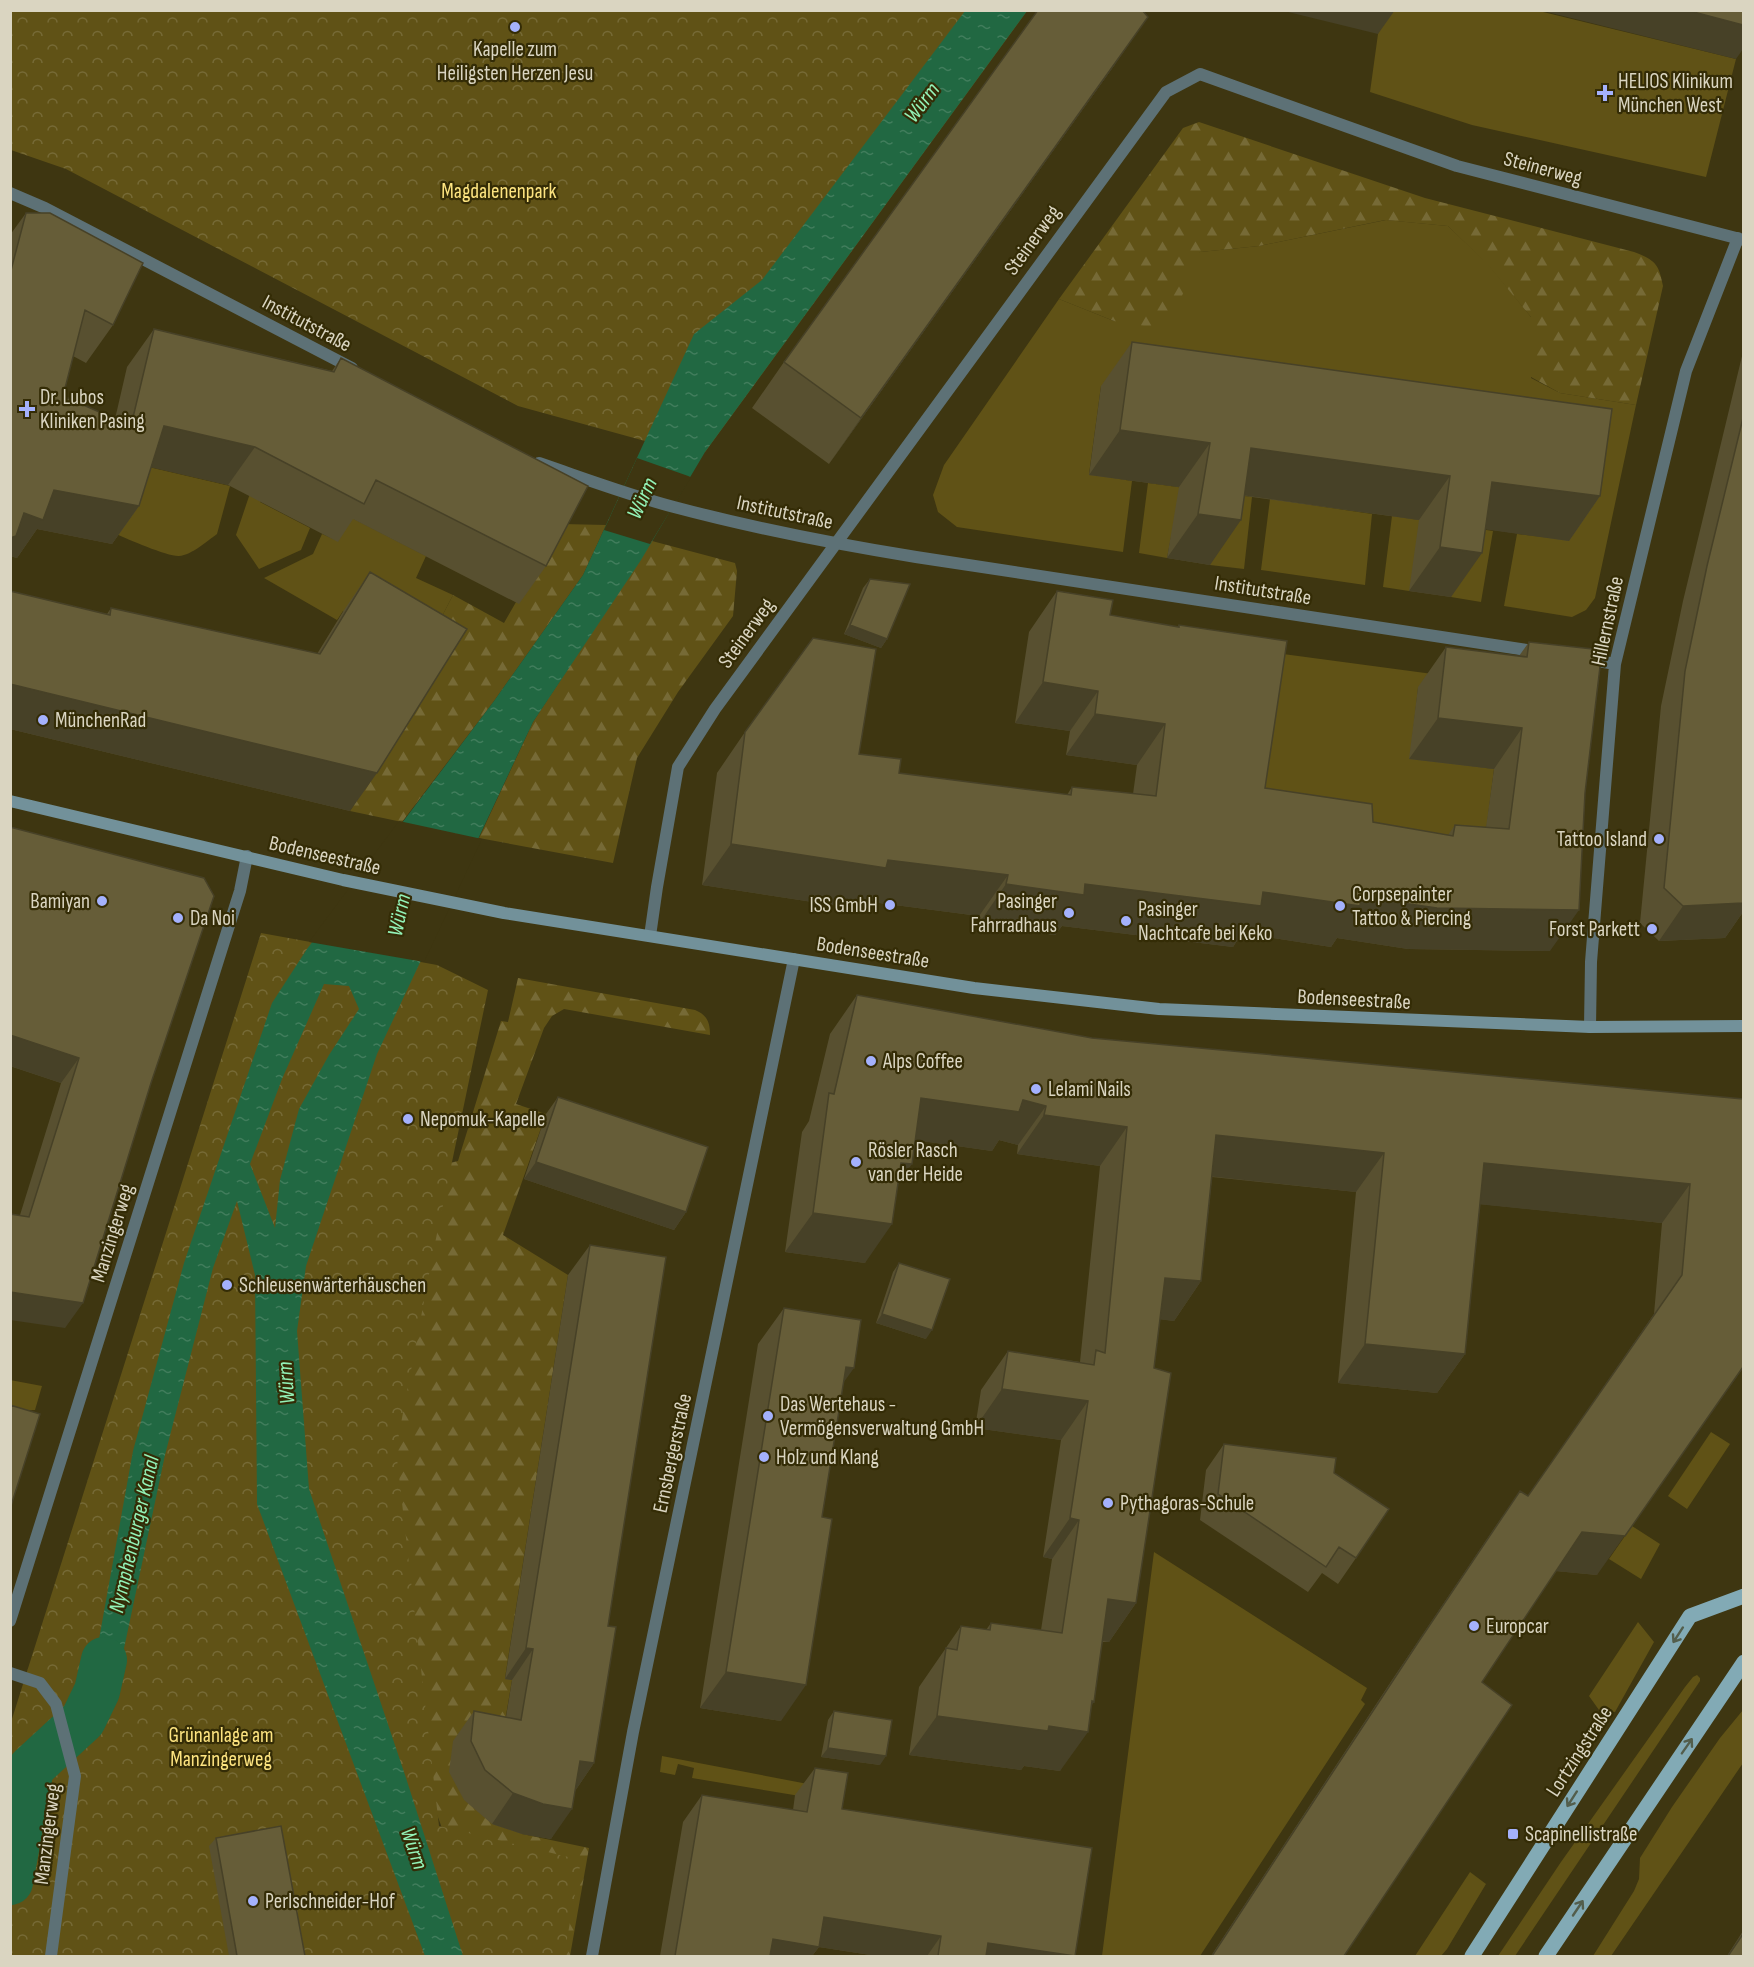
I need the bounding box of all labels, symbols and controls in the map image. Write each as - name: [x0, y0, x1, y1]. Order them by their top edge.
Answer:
- marker: Kapelle zum Heiligsten Herzen Jesu: [508, 20, 522, 34]
- place label: Kapelle zum Heiligsten Herzen Jesu: [437, 37, 593, 86]
- place label: HELIOS Klinikum München West: [1618, 69, 1733, 118]
- water label: Würm: [899, 78, 946, 128]
- marker: HELIOS Klinikum München West: [1596, 84, 1614, 102]
- street label: Steinerweg: [1501, 146, 1585, 191]
- park label: Magdalenenpark: [441, 179, 557, 204]
- street label: Steinerweg: [999, 201, 1066, 280]
- street label: Institutstraße: [258, 290, 356, 357]
- place label: Dr. Lubos Kliniken Pasing: [40, 385, 145, 434]
- marker: Dr. Lubos Kliniken Pasing: [18, 400, 36, 418]
- water label: Würm: [621, 473, 664, 524]
- street label: Institutstraße: [735, 490, 835, 535]
- street label: Institutstraße: [1213, 571, 1313, 610]
- street label: Hillernstraße: [1586, 574, 1629, 668]
- street label: Steinerweg: [713, 594, 780, 673]
- place label: MünchenRad: [55, 708, 146, 733]
- marker: MünchenRad: [36, 713, 50, 727]
- place label: Tattoo Island: [1557, 827, 1647, 852]
- street label: Bodenseestraße: [267, 831, 383, 880]
- marker: Tattoo Island: [1652, 832, 1666, 846]
- place label: Corpsepainter Tattoo & Piercing: [1352, 882, 1471, 931]
- place label: Bamiyan: [30, 889, 90, 914]
- place label: Pasinger Fahrradhaus: [970, 889, 1057, 938]
- water label: Würm: [382, 891, 417, 939]
- place label: ISS GmbH: [809, 893, 878, 918]
- marker: Bamiyan: [95, 894, 109, 908]
- place label: Pasinger Nachtcafe bei Keko: [1138, 897, 1273, 946]
- marker: ISS GmbH: [883, 898, 897, 912]
- marker: Corpsepainter Tattoo & Piercing: [1333, 899, 1347, 913]
- place label: Da Noi: [190, 906, 235, 931]
- marker: Pasinger Fahrradhaus: [1062, 906, 1076, 920]
- marker: Da Noi: [171, 911, 185, 925]
- marker: Pasinger Nachtcafe bei Keko: [1119, 914, 1133, 928]
- place label: Forst Parkett: [1549, 917, 1640, 942]
- marker: Forst Parkett: [1645, 922, 1659, 936]
- street label: Bodenseestraße: [815, 931, 931, 974]
- street label: Bodenseestraße: [1297, 984, 1411, 1015]
- place label: Alps Coffee: [882, 1049, 963, 1074]
- marker: Alps Coffee: [864, 1054, 878, 1068]
- place label: Lelami Nails: [1048, 1077, 1131, 1102]
- marker: Lelami Nails: [1029, 1082, 1043, 1096]
- place label: Nepomuk-Kapelle: [420, 1107, 545, 1132]
- marker: Nepomuk-Kapelle: [401, 1112, 415, 1126]
- place label: Rösler Rasch van der Heide: [868, 1138, 963, 1187]
- marker: Rösler Rasch van der Heide: [849, 1155, 863, 1169]
- street label: Manzingerweg: [86, 1181, 139, 1285]
- place label: Schleusenwärterhäuschen: [239, 1273, 426, 1298]
- marker: Schleusenwärterhäuschen: [220, 1278, 234, 1292]
- water label: Würm: [272, 1360, 301, 1405]
- street label: Ernsbergerstraße: [648, 1391, 697, 1515]
- place label: Das Wertehaus - Vermögensverwaltung GmbH: [780, 1392, 984, 1441]
- marker: Das Wertehaus - Vermögensverwaltung GmbH: [761, 1409, 775, 1423]
- place label: Holz und Klang: [776, 1445, 879, 1470]
- marker: Holz und Klang: [757, 1450, 771, 1464]
- water label: Nymphenburger Kanal: [103, 1452, 166, 1616]
- place label: Pythagoras-Schule: [1120, 1491, 1254, 1516]
- marker: Pythagoras-Schule: [1101, 1496, 1115, 1510]
- place label: Europcar: [1486, 1614, 1549, 1639]
- marker: Europcar: [1467, 1619, 1481, 1633]
- one-way arrow: [1672, 1626, 1684, 1643]
- street label: Lortzingstraße: [1541, 1701, 1618, 1801]
- park label: Grünanlage am Manzingerweg: [168, 1723, 274, 1772]
- one-way arrow: [1681, 1738, 1693, 1755]
- street label: Manzingerweg: [29, 1782, 66, 1886]
- one-way arrow: [1566, 1790, 1578, 1807]
- place label: Scapinellistraße: [1525, 1822, 1637, 1847]
- water label: Würm: [394, 1824, 433, 1873]
- marker: Scapinellistraße: [1506, 1827, 1520, 1841]
- place label: Perlschneider-Hof: [265, 1889, 396, 1914]
- marker: Perlschneider-Hof: [246, 1894, 260, 1908]
- one-way arrow: [1572, 1900, 1584, 1917]

